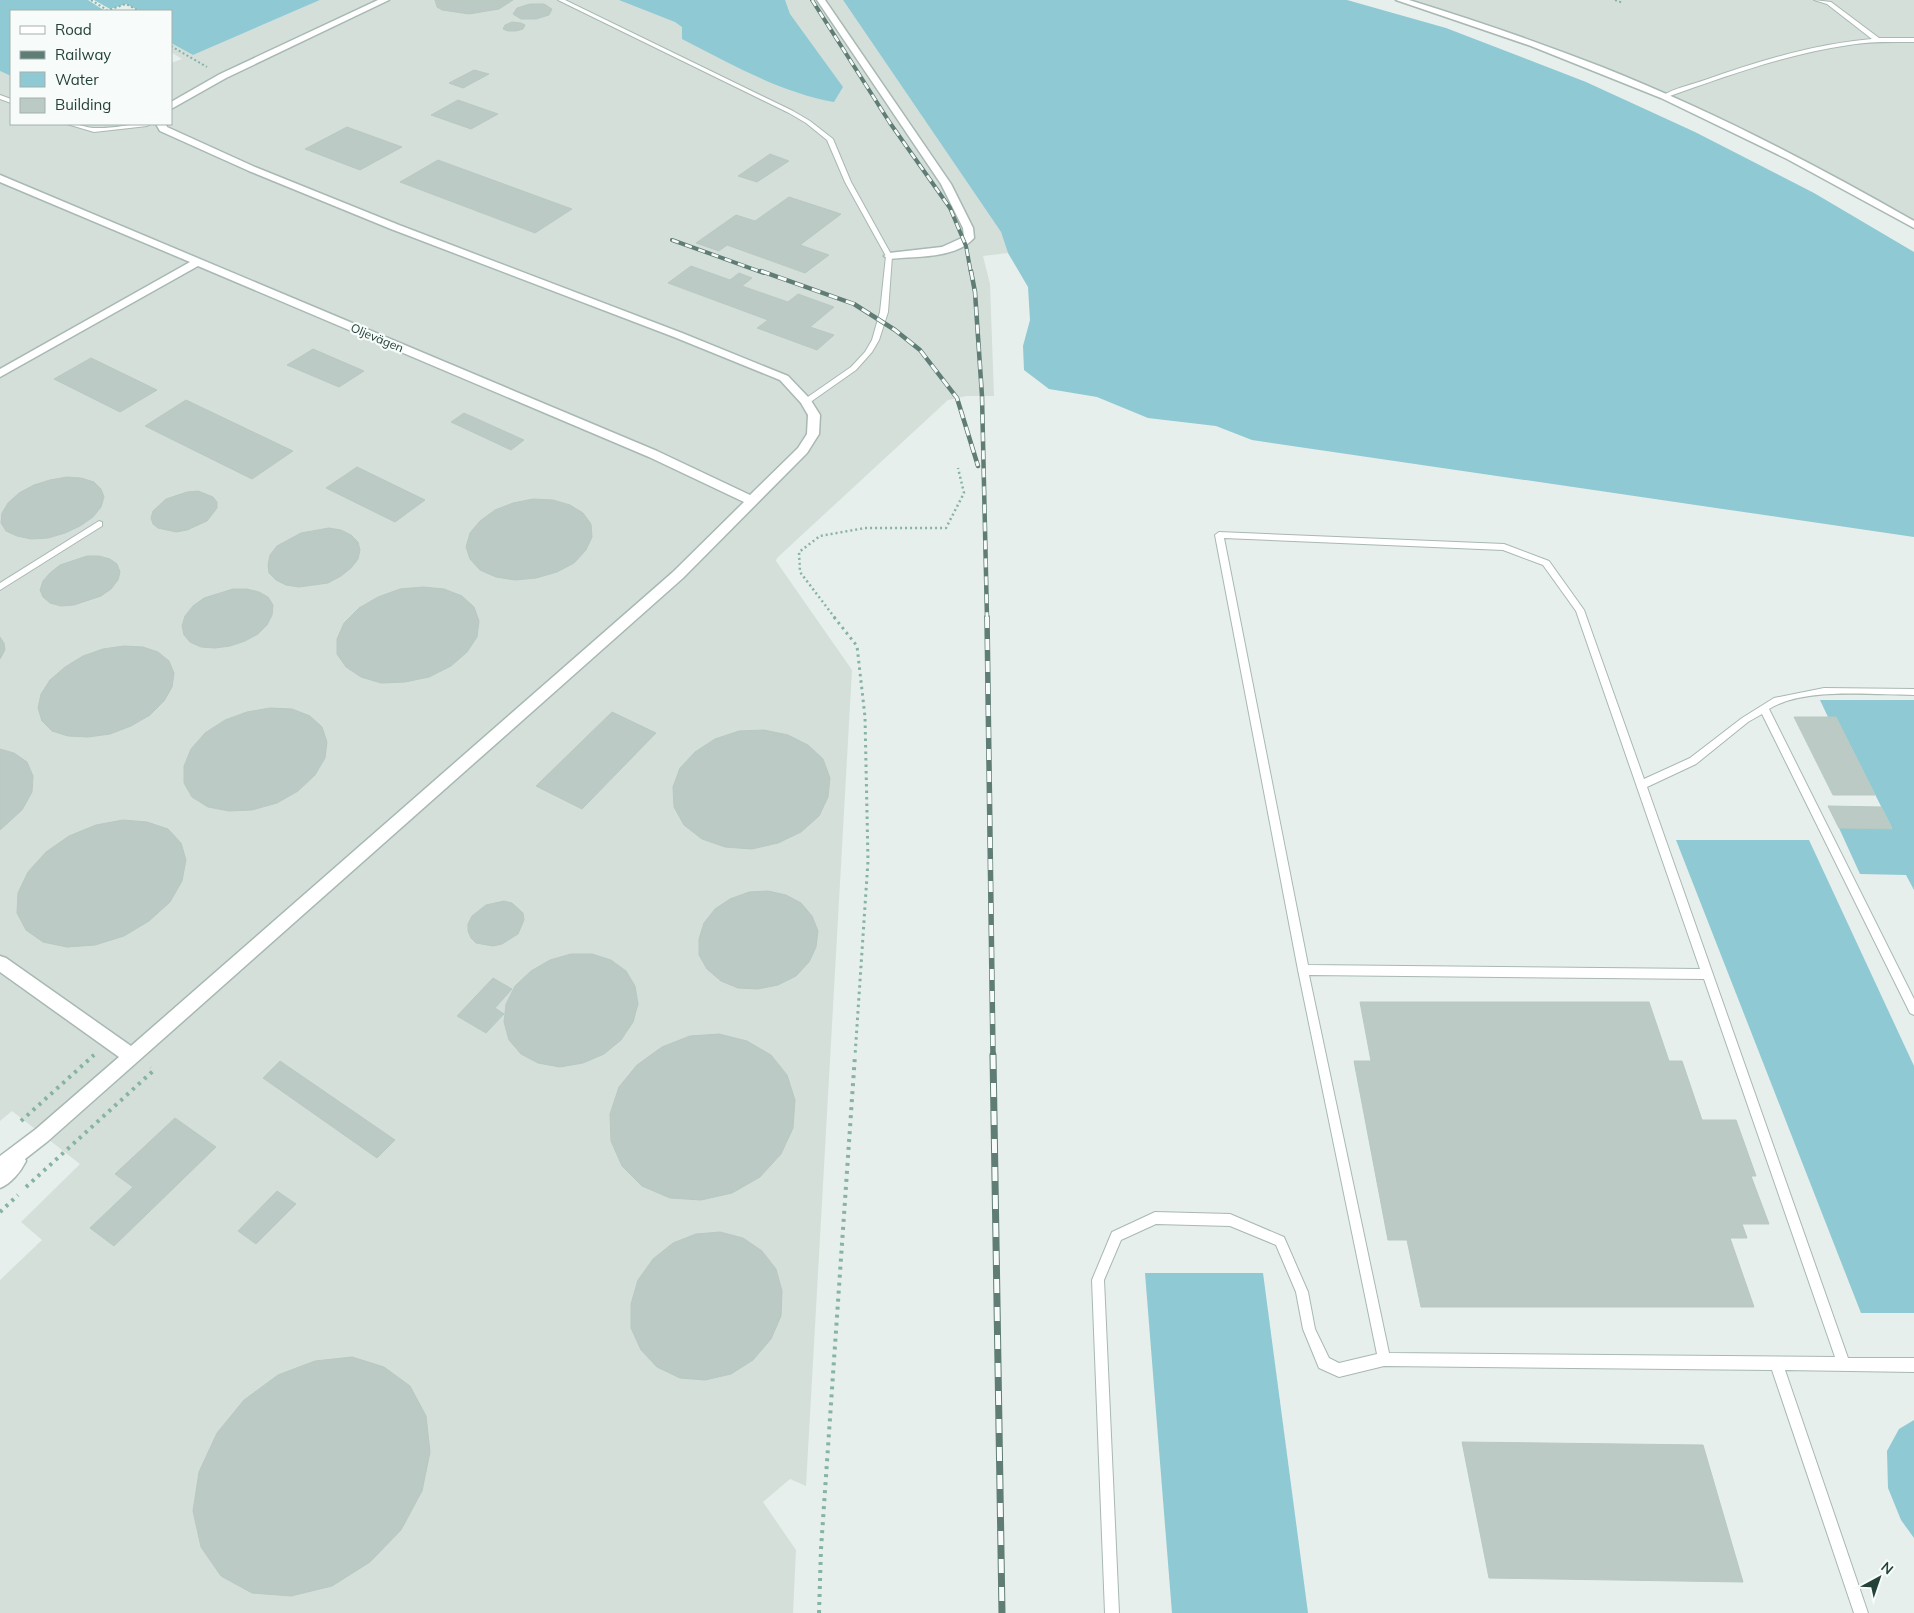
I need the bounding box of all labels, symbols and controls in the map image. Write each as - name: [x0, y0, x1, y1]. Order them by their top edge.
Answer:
- legend: [10, 10, 172, 125]
- text: Road: [55, 20, 92, 39]
- text: Railway: [55, 45, 111, 64]
- text: Water: [55, 70, 99, 89]
- text: Building: [55, 95, 111, 114]
- street label: Oljevägen: [349, 320, 406, 355]
- north arrow: [1854, 1553, 1904, 1603]
- text: N: [1878, 1558, 1897, 1578]

